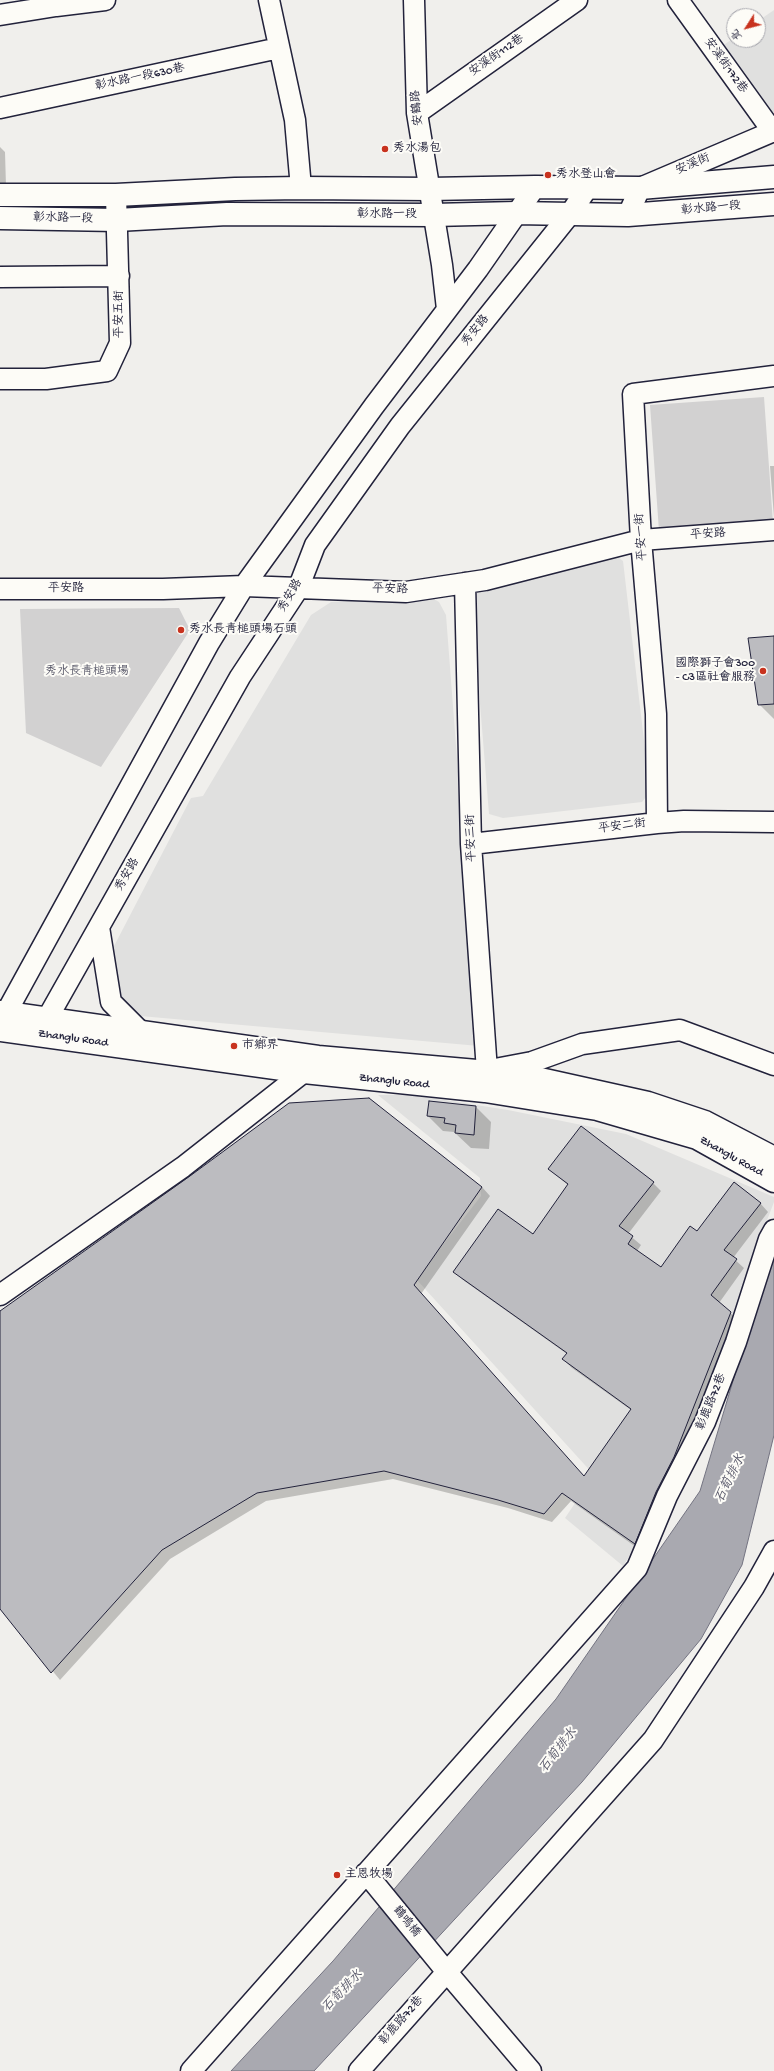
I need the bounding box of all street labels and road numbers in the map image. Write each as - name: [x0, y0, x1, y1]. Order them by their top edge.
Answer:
- street label: 安溪街112巷: [467, 32, 527, 80]
- street label: 安溪街172巷: [700, 35, 750, 97]
- street label: 彰水路一段630巷: [94, 61, 186, 95]
- street label: 安鶴路: [409, 89, 427, 127]
- street label: 安溪街: [674, 151, 712, 179]
- street label: 彰水路一段: [680, 199, 742, 219]
- street label: 彰水路一段: [357, 208, 417, 222]
- street label: 彰水路一段: [33, 211, 93, 227]
- street label: 平安五街: [113, 290, 127, 338]
- street label: 秀安路: [459, 312, 493, 350]
- street label: 平安一街: [633, 513, 651, 561]
- street label: 平安路: [690, 527, 726, 543]
- street label: 秀安路: [276, 577, 306, 615]
- street label: 平安路: [48, 582, 84, 596]
- street label: 平安路: [372, 582, 408, 598]
- street label: 平安三街: [464, 814, 480, 862]
- street label: 平安二街: [597, 817, 647, 837]
- street label: 秀安路: [113, 856, 143, 894]
- street label: Zhanglu Road: [37, 1027, 109, 1051]
- street label: Zhanglu Road: [358, 1071, 430, 1093]
- street label: Zhanglu Road: [697, 1134, 765, 1180]
- street label: 彰鹿路72巷: [694, 1371, 730, 1433]
- street label: 鶴鳴橋: [389, 1903, 423, 1941]
- street label: 彰鹿路72巷: [377, 1994, 427, 2048]

